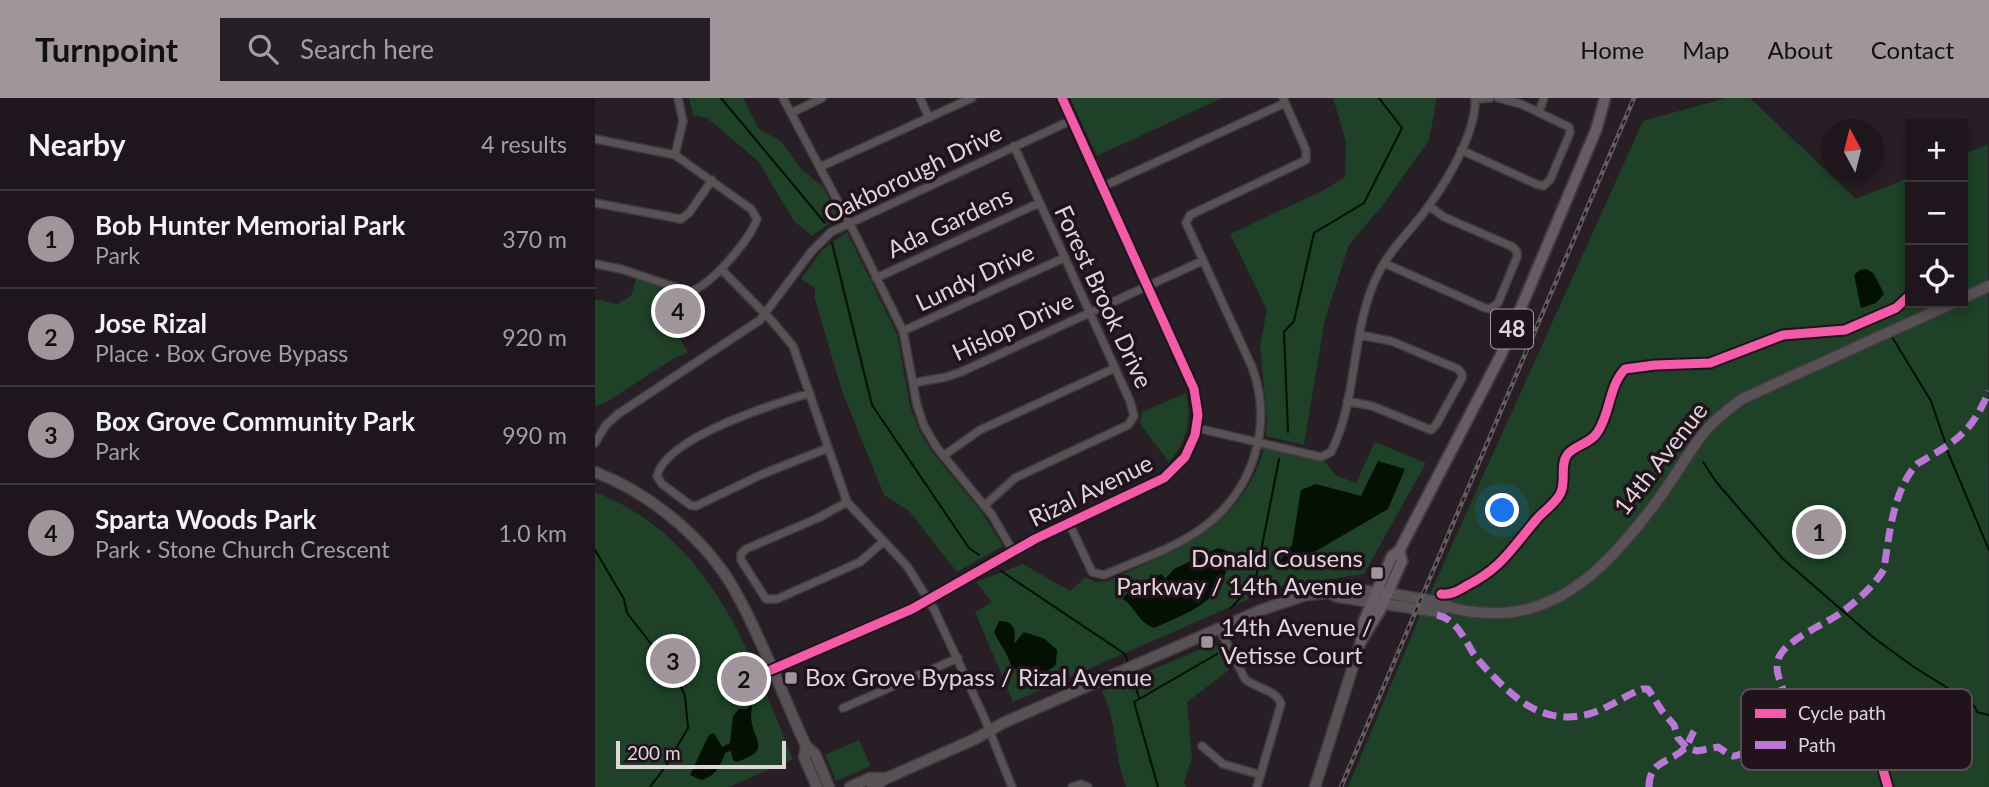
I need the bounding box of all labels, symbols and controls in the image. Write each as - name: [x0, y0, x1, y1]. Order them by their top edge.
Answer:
- search box: [220, 18, 710, 81]
- text: Turnpoint: [35, 29, 178, 69]
- icon: search: [244, 30, 282, 68]
- text: Search here: [300, 33, 434, 65]
- text: Home: [1580, 35, 1644, 64]
- text: Map: [1682, 35, 1730, 64]
- text: About: [1768, 35, 1833, 64]
- text: Contact: [1871, 35, 1954, 64]
- street label: Oakborough Drive: [819, 117, 1006, 228]
- north arrow: [1821, 119, 1884, 182]
- map controls: [1905, 119, 1968, 308]
- button: +: [1905, 119, 1968, 182]
- text: Nearby: [28, 126, 126, 162]
- text: 4 results: [481, 130, 567, 158]
- street label: Ada Gardens: [882, 180, 1017, 263]
- button: −: [1905, 182, 1968, 245]
- street label: Forest Brook Drive: [1049, 200, 1159, 392]
- text: Bob Hunter Memorial Park: [95, 209, 405, 241]
- text: 1: [44, 225, 58, 253]
- text: 370 m: [502, 225, 567, 253]
- street label: Lundy Drive: [911, 237, 1038, 317]
- text: Park: [95, 241, 140, 269]
- button: locate: [1905, 245, 1968, 308]
- pin: 4: [655, 285, 701, 337]
- street label: Hislop Drive: [947, 285, 1078, 366]
- text: Jose Rizal: [95, 307, 207, 339]
- road number: 48: [1491, 310, 1533, 348]
- text: 2: [44, 323, 58, 351]
- text: 920 m: [502, 323, 567, 351]
- text: Place · Box Grove Bypass: [95, 339, 348, 367]
- street label: 14th Avenue: [1607, 396, 1713, 520]
- text: Box Grove Community Park: [95, 405, 415, 437]
- text: 3: [44, 421, 58, 449]
- text: 990 m: [502, 421, 567, 449]
- text: Park: [95, 437, 140, 465]
- street label: Rizal Avenue: [1024, 447, 1157, 532]
- your location: [1485, 493, 1519, 527]
- text: Sparta Woods Park: [95, 503, 316, 535]
- pin: 1: [1796, 506, 1842, 558]
- text: 4: [44, 519, 58, 547]
- text: 1.0 km: [498, 519, 567, 547]
- text: Park · Stone Church Crescent: [95, 535, 390, 563]
- place label: Donald Cousens Parkway / 14th Avenue: [1116, 543, 1363, 600]
- marker: Donald Cousens Parkway / 14th Avenue: [1369, 565, 1385, 581]
- place label: 14th Avenue / Vetisse Court: [1221, 612, 1373, 669]
- marker: 14th Avenue / Vetisse Court: [1199, 634, 1215, 650]
- pin: 3: [650, 635, 696, 687]
- pin: 2: [721, 653, 767, 705]
- place label: Box Grove Bypass / Rizal Avenue: [805, 662, 1152, 691]
- marker: Box Grove Bypass / Rizal Avenue: [783, 670, 799, 686]
- legend: [1741, 689, 1972, 770]
- text: Cycle path: [1798, 701, 1886, 724]
- text: Path: [1798, 733, 1836, 756]
- scale bar: [616, 738, 786, 770]
- text: 200 m: [627, 741, 681, 764]

